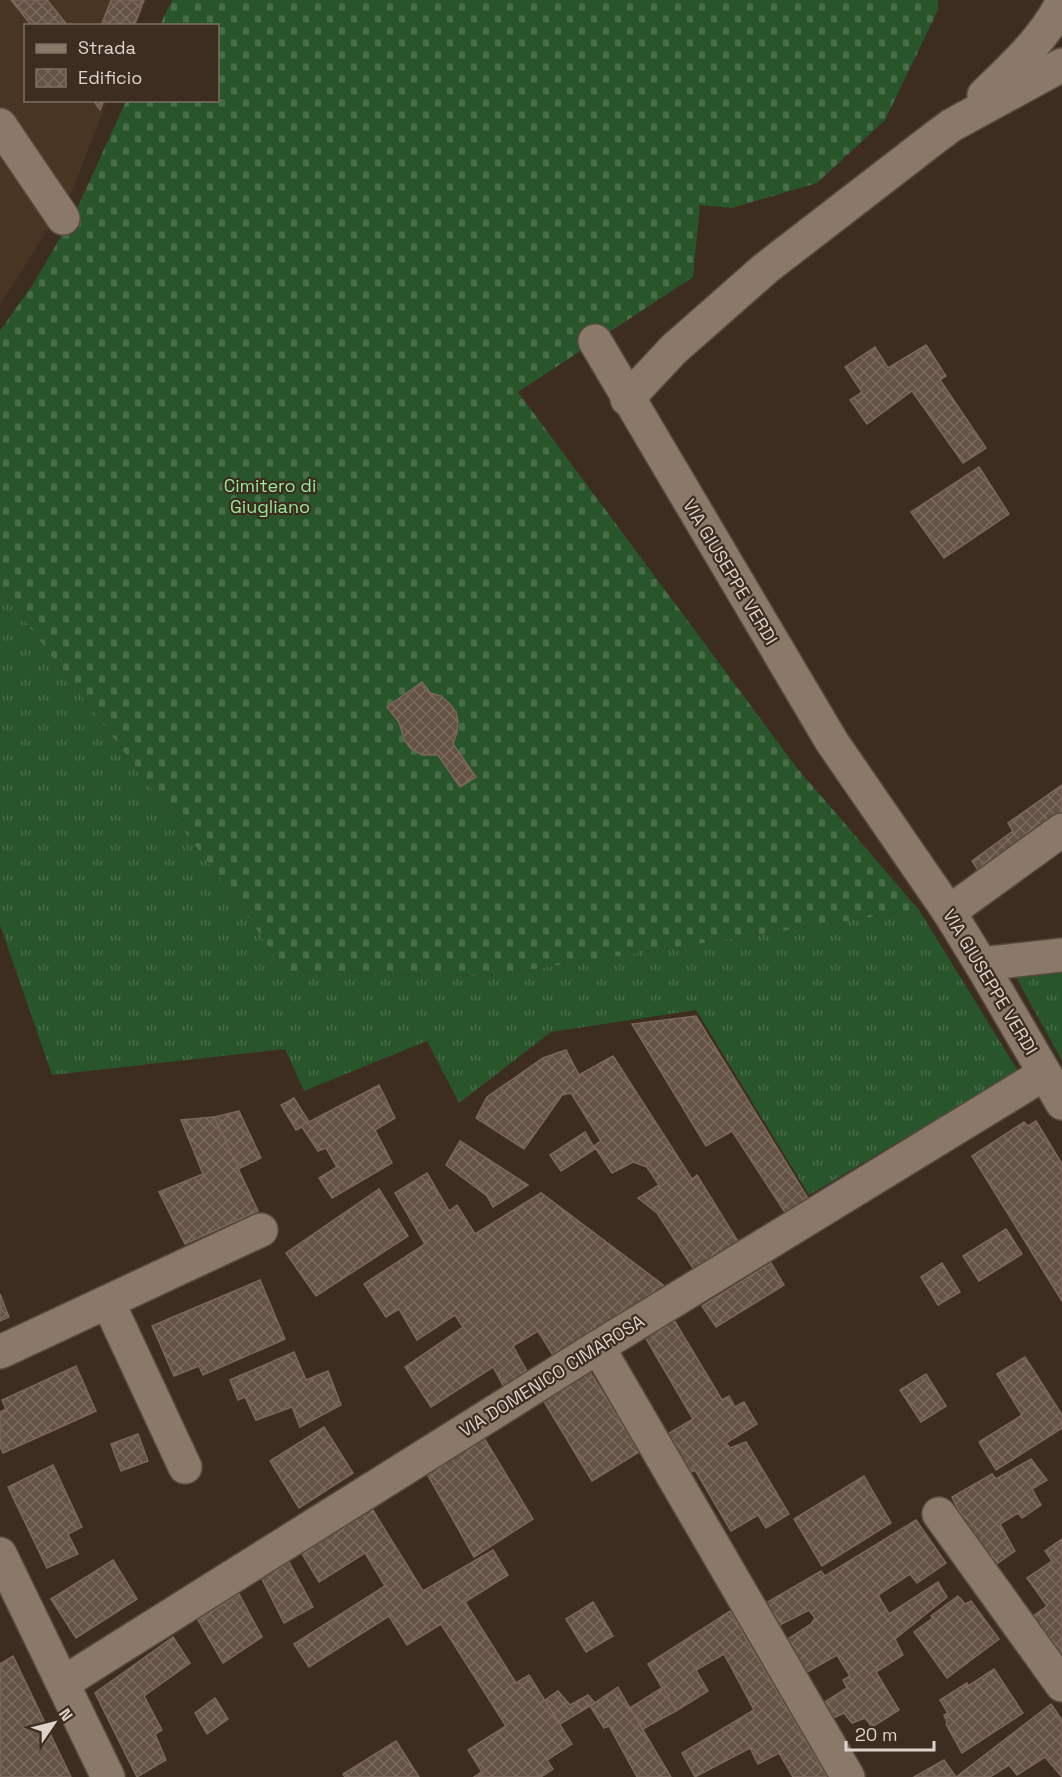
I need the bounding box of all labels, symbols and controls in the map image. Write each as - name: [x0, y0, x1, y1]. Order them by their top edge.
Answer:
- legend: [24, 24, 219, 102]
- text: Strada: [78, 36, 136, 59]
- text: Edificio: [78, 66, 142, 89]
- park label: Cimitero di Giugliano: [224, 474, 316, 518]
- street label: VIA GIUSEPPE VERDI: [678, 495, 783, 649]
- street label: VIA GIUSEPPE VERDI: [938, 905, 1043, 1059]
- street label: VIA DOMENICO CIMAROSA: [455, 1309, 649, 1442]
- north arrow: [24, 1693, 84, 1753]
- text: N: [54, 1704, 78, 1725]
- scale bar: [846, 1714, 934, 1752]
- text: 20 m: [855, 1723, 898, 1746]

